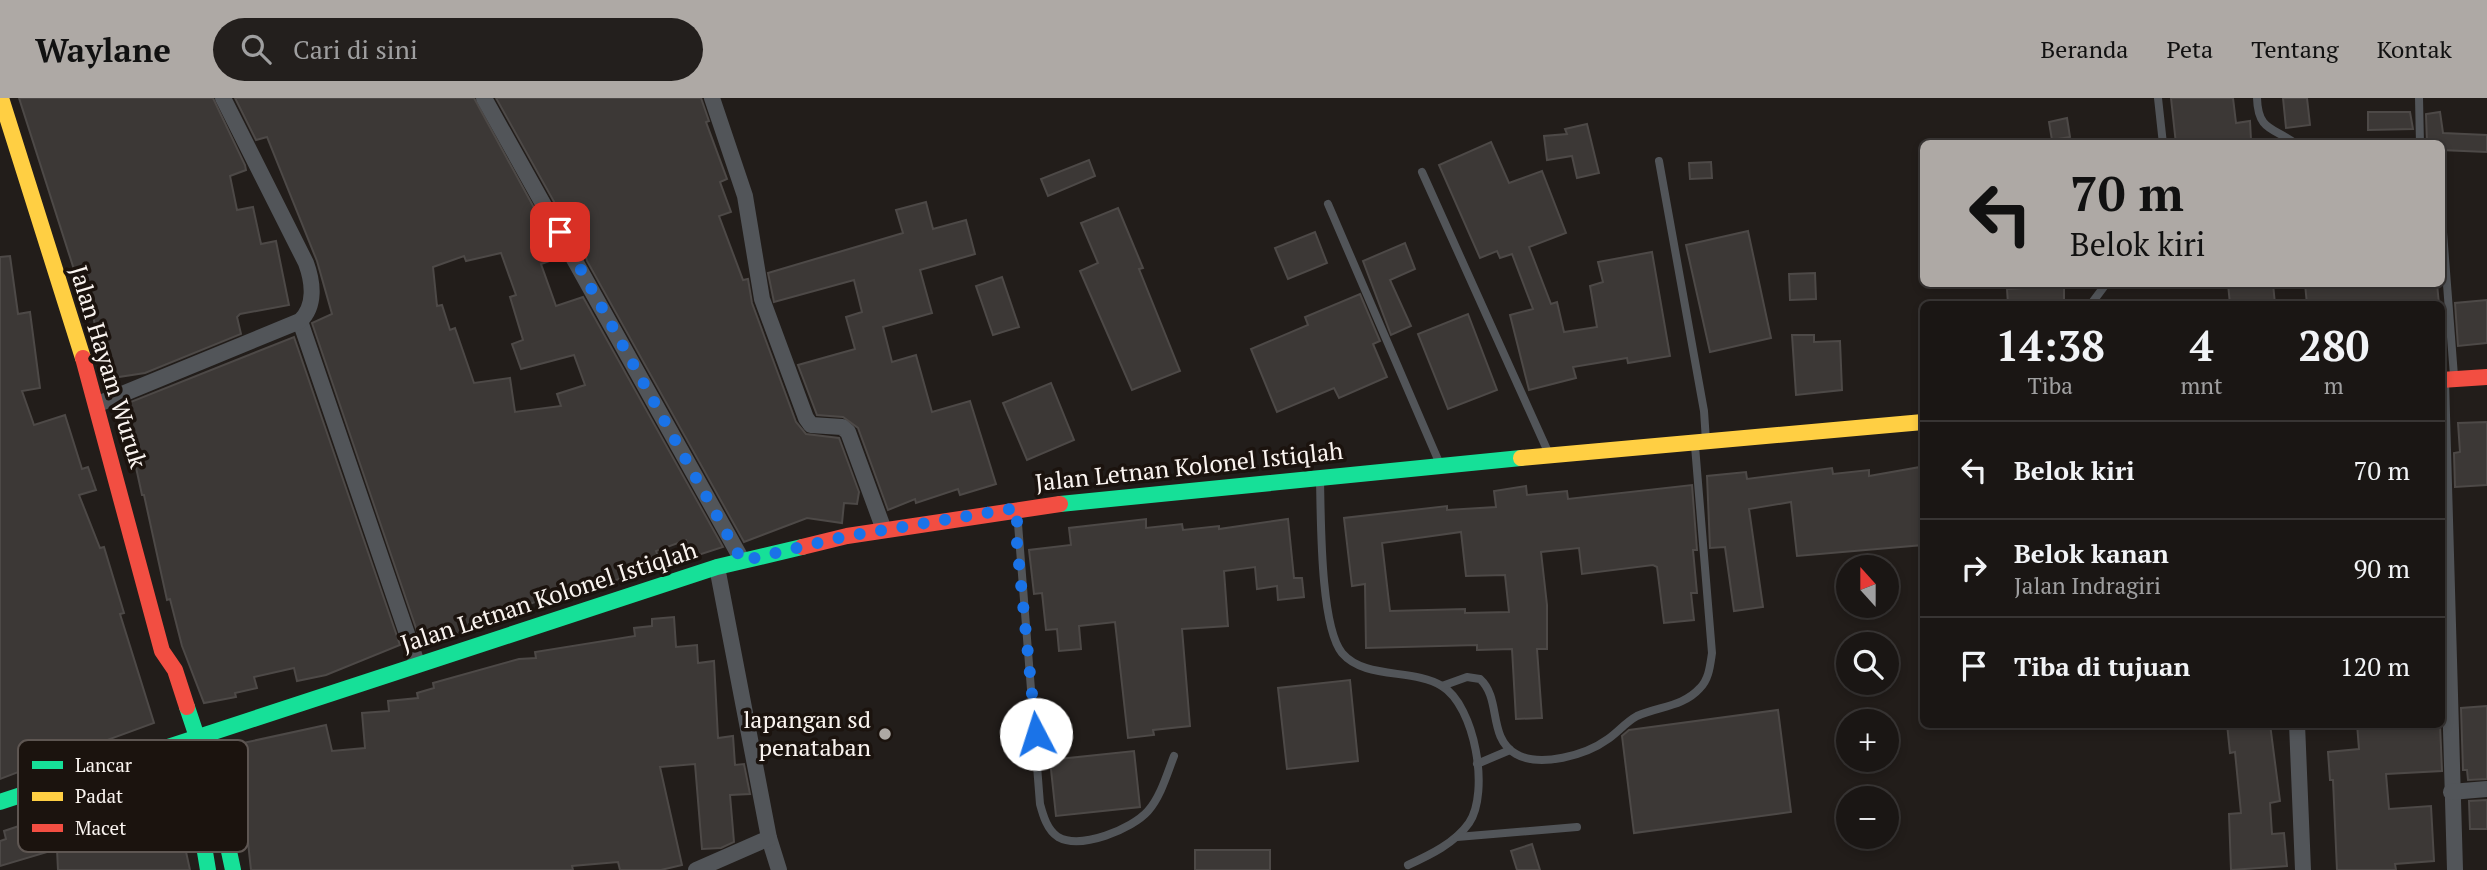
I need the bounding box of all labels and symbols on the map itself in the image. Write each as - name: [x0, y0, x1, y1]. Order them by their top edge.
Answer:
- pin: [530, 202, 590, 262]
- street label: Jalan Hayam Wuruk: [63, 262, 155, 472]
- street label: Jalan Letnan Kolonel Istiqlah: [1033, 434, 1344, 498]
- street label: Jalan Letnan Kolonel Istiqlah: [397, 533, 701, 659]
- north arrow: [1836, 555, 1899, 618]
- position arrow: [999, 697, 1073, 771]
- place label: lapangan sd penataban: [743, 703, 871, 763]
- marker: lapangan sd penataban: [877, 726, 893, 742]
- legend: [18, 740, 248, 852]
- text: Lancar: [75, 752, 133, 777]
- text: Padat: [75, 783, 123, 808]
- text: Macet: [75, 815, 126, 840]

